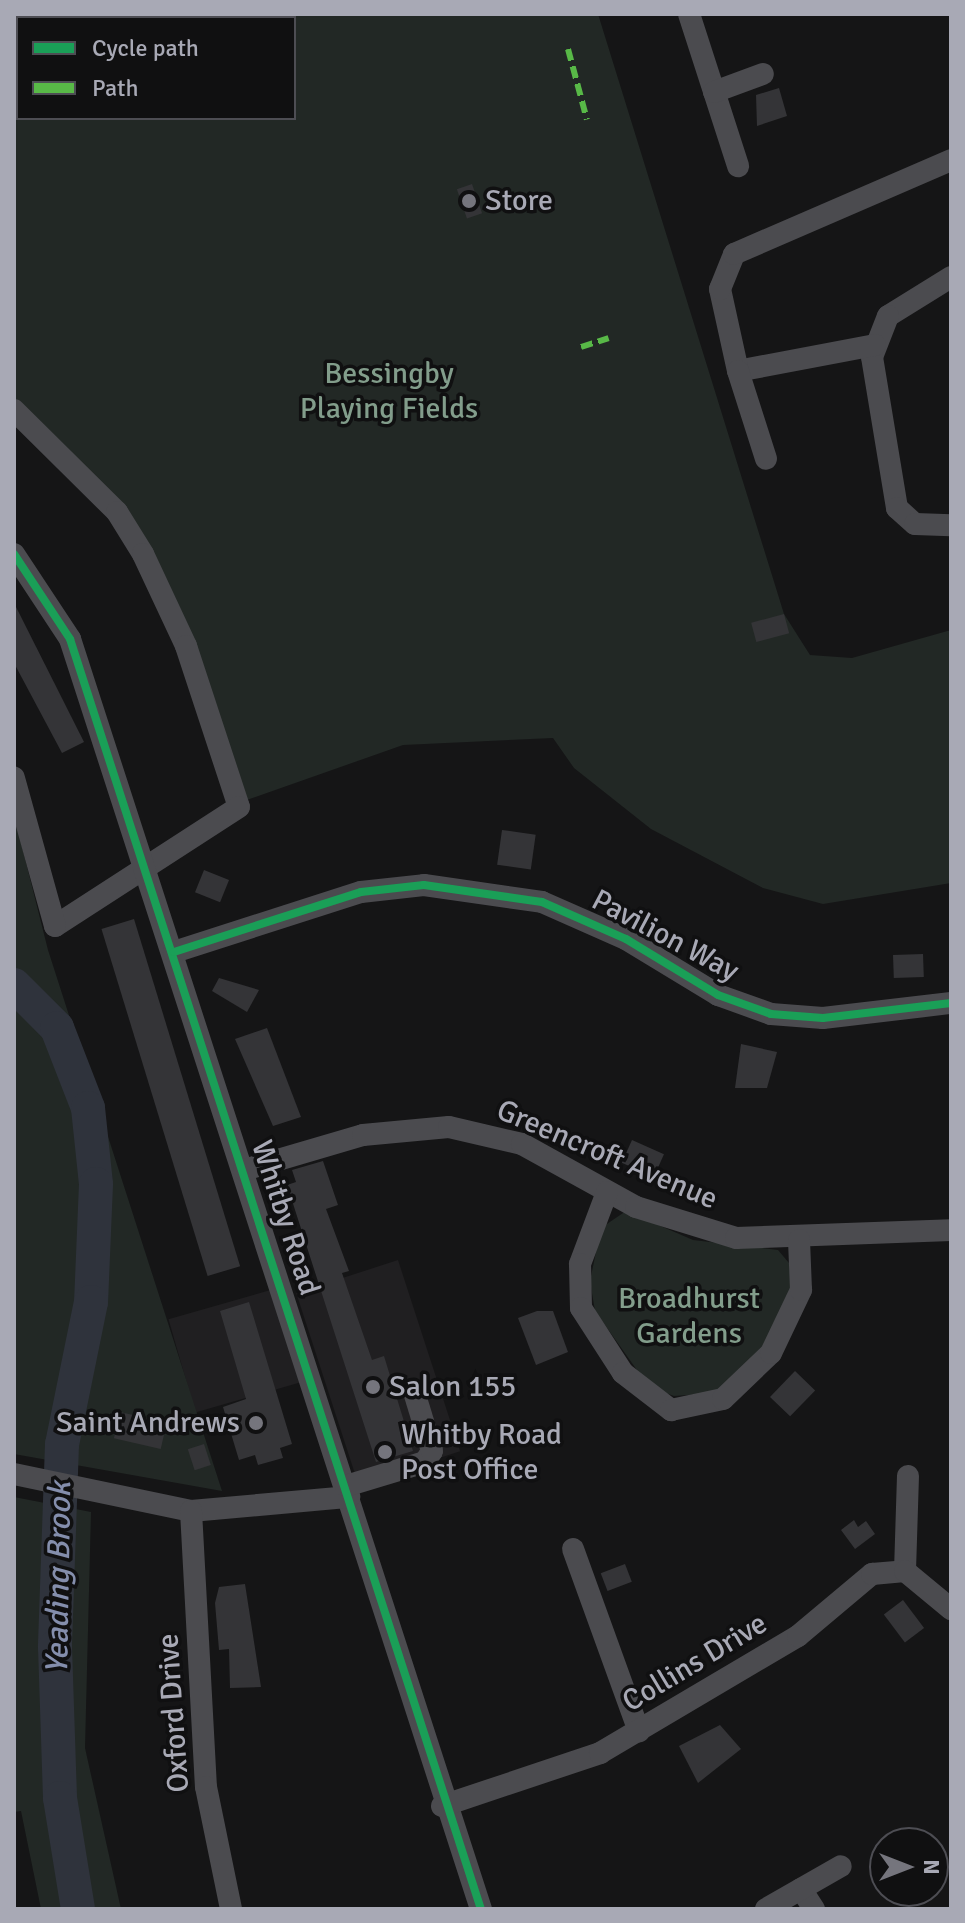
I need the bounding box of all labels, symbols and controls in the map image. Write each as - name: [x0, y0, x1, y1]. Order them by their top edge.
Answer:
- legend: [16, 16, 296, 120]
- text: Cycle path: [92, 33, 199, 63]
- text: Path: [92, 73, 138, 103]
- place label: Store: [485, 183, 553, 219]
- marker: Store: [460, 192, 478, 210]
- park label: Bessingby Playing Fields: [300, 356, 478, 426]
- street label: Pavilion Way: [585, 882, 745, 990]
- street label: Greencroft Avenue: [491, 1092, 723, 1218]
- street label: Whitby Road: [243, 1136, 327, 1300]
- park label: Broadhurst Gardens: [618, 1281, 760, 1352]
- place label: Salon 155: [389, 1369, 517, 1405]
- marker: Salon 155: [364, 1378, 382, 1396]
- place label: Saint Andrews: [56, 1405, 240, 1441]
- marker: Saint Andrews: [247, 1414, 265, 1432]
- place label: Whitby Road Post Office: [401, 1417, 562, 1488]
- marker: Whitby Road Post Office: [376, 1443, 394, 1461]
- water label: Yeading Brook: [38, 1481, 80, 1675]
- street label: Collins Drive: [616, 1606, 774, 1720]
- street label: Oxford Drive: [150, 1632, 198, 1794]
- north arrow: [869, 1827, 949, 1907]
- text: N: [918, 1859, 945, 1875]

